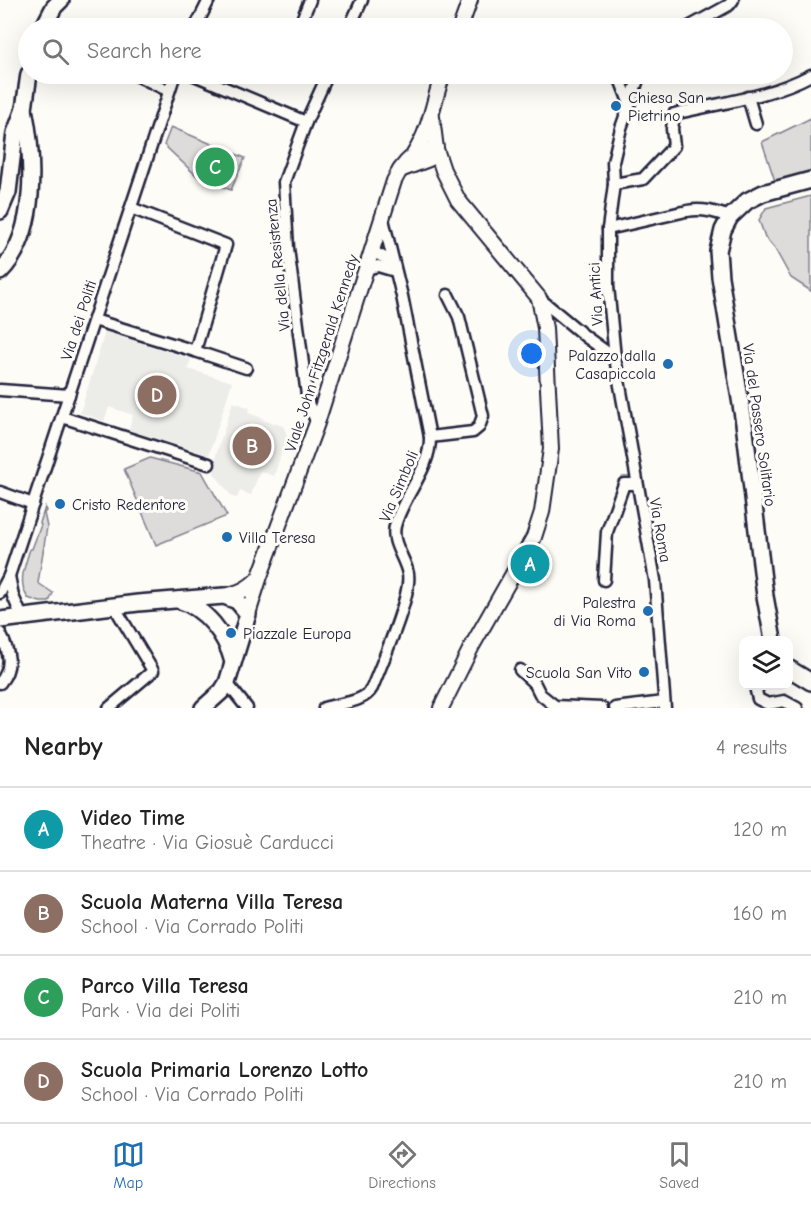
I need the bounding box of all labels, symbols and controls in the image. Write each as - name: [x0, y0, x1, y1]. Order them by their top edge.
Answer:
- search box: [18, 18, 793, 84]
- icon: search: [39, 35, 72, 68]
- text: Search here: [87, 38, 202, 64]
- place label: Chiesa San Pietrino: [628, 89, 704, 125]
- marker: Chiesa San Pietrino: [609, 99, 623, 113]
- pin: C: [196, 144, 234, 190]
- street label: Via della Resistenza: [262, 198, 294, 332]
- street label: Viale John Fitzgerald Kennedy: [282, 252, 363, 454]
- street label: Via Antici: [585, 262, 607, 326]
- street label: Via dei Politi: [58, 278, 100, 363]
- your location: [517, 339, 546, 368]
- street label: Via del Passero Solitario: [739, 343, 779, 508]
- place label: Palazzo dalla Casapiccola: [568, 347, 656, 383]
- marker: Palazzo dalla Casapiccola: [661, 357, 675, 371]
- pin: D: [138, 372, 176, 418]
- pin: B: [232, 424, 272, 468]
- street label: Via Simboli: [376, 448, 422, 525]
- place label: Cristo Redentore: [72, 496, 186, 514]
- marker: Cristo Redentore: [53, 497, 67, 511]
- street label: Via Roma: [645, 497, 675, 564]
- place label: Villa Teresa: [239, 529, 316, 547]
- marker: Villa Teresa: [220, 530, 234, 544]
- pin: A: [510, 542, 550, 586]
- place label: Palestra di Via Roma: [553, 594, 636, 630]
- marker: Palestra di Via Roma: [641, 604, 655, 618]
- place label: Piazzale Europa: [243, 625, 352, 643]
- marker: Piazzale Europa: [224, 626, 238, 640]
- map controls: [739, 636, 793, 690]
- button: layers: [739, 636, 793, 690]
- place label: Scuola San Vito: [526, 664, 632, 682]
- marker: Scuola San Vito: [637, 665, 651, 679]
- text: Nearby: [24, 732, 103, 762]
- text: 4 results: [716, 736, 787, 759]
- text: Video Time: [81, 805, 185, 831]
- text: A: [38, 818, 49, 841]
- text: 120 m: [733, 818, 787, 841]
- text: Theatre · Via Giosuè Carducci: [81, 831, 334, 854]
- text: Scuola Materna Villa Teresa: [81, 889, 343, 915]
- text: B: [37, 902, 50, 925]
- text: 160 m: [733, 902, 787, 925]
- text: School · Via Corrado Politi: [81, 915, 304, 938]
- text: Parco Villa Teresa: [81, 973, 249, 999]
- text: C: [37, 986, 50, 1009]
- text: 210 m: [733, 986, 787, 1009]
- text: Park · Via dei Politi: [81, 999, 240, 1022]
- text: Scuola Primaria Lorenzo Lotto: [81, 1057, 368, 1083]
- text: D: [37, 1070, 50, 1093]
- text: 210 m: [733, 1070, 787, 1093]
- text: School · Via Corrado Politi: [81, 1083, 304, 1106]
- tab: Map: [112, 1138, 145, 1192]
- tab: Directions: [368, 1138, 436, 1192]
- tab: Saved: [659, 1138, 699, 1192]

